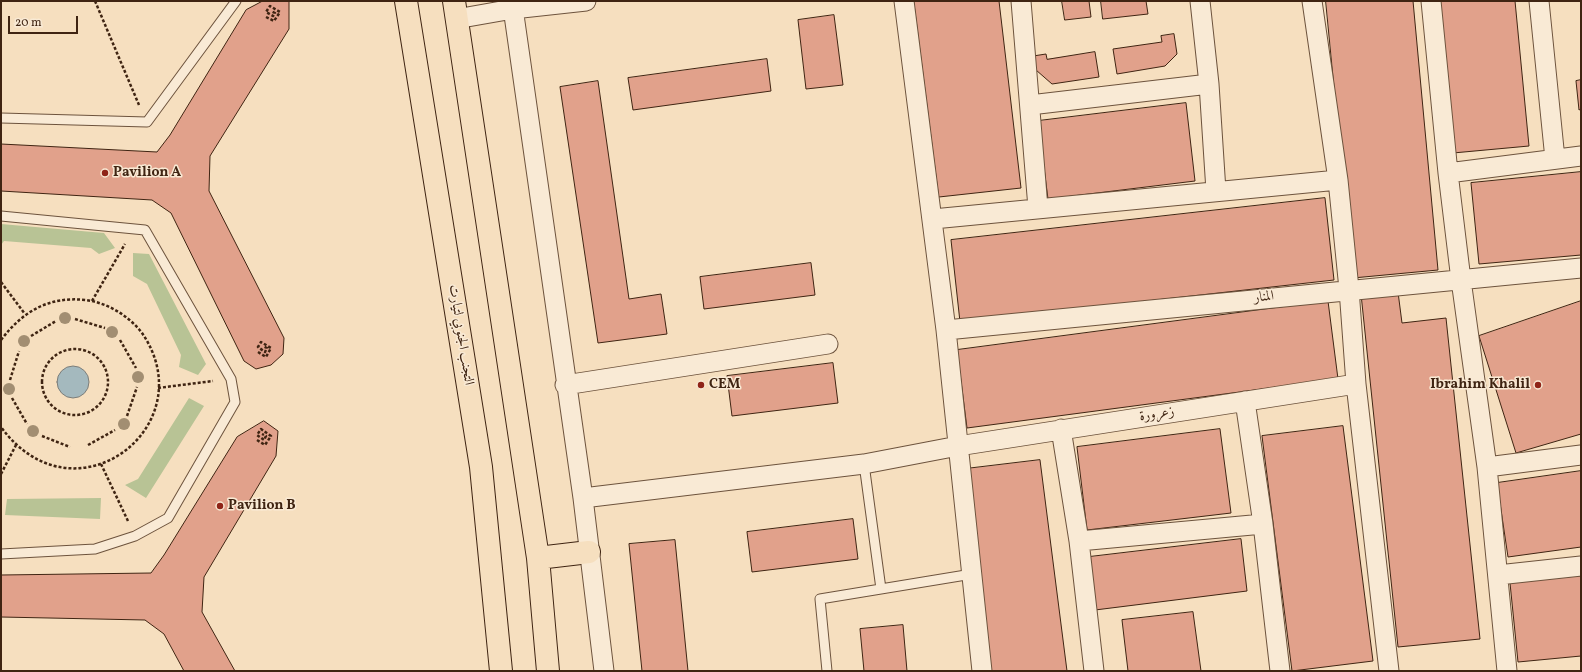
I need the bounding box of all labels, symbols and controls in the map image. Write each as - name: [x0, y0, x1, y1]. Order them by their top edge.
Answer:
- scale bar: [10, 8, 80, 34]
- text: 20 m: [15, 15, 42, 31]
- place label: Pavilion A: [113, 165, 181, 181]
- marker: Pavilion A: [100, 168, 110, 178]
- street label: التجنب الجنوبي لتيارت: [444, 284, 476, 386]
- street label: المنار: [1253, 289, 1275, 307]
- place label: CEM: [709, 377, 740, 393]
- place label: Ibrahim Khalil: [1430, 377, 1530, 393]
- marker: CEM: [696, 380, 706, 390]
- marker: Ibrahim Khalil: [1533, 380, 1543, 390]
- street label: زعرورة: [1138, 404, 1176, 426]
- place label: Pavilion B: [228, 498, 296, 514]
- marker: Pavilion B: [215, 501, 225, 511]

